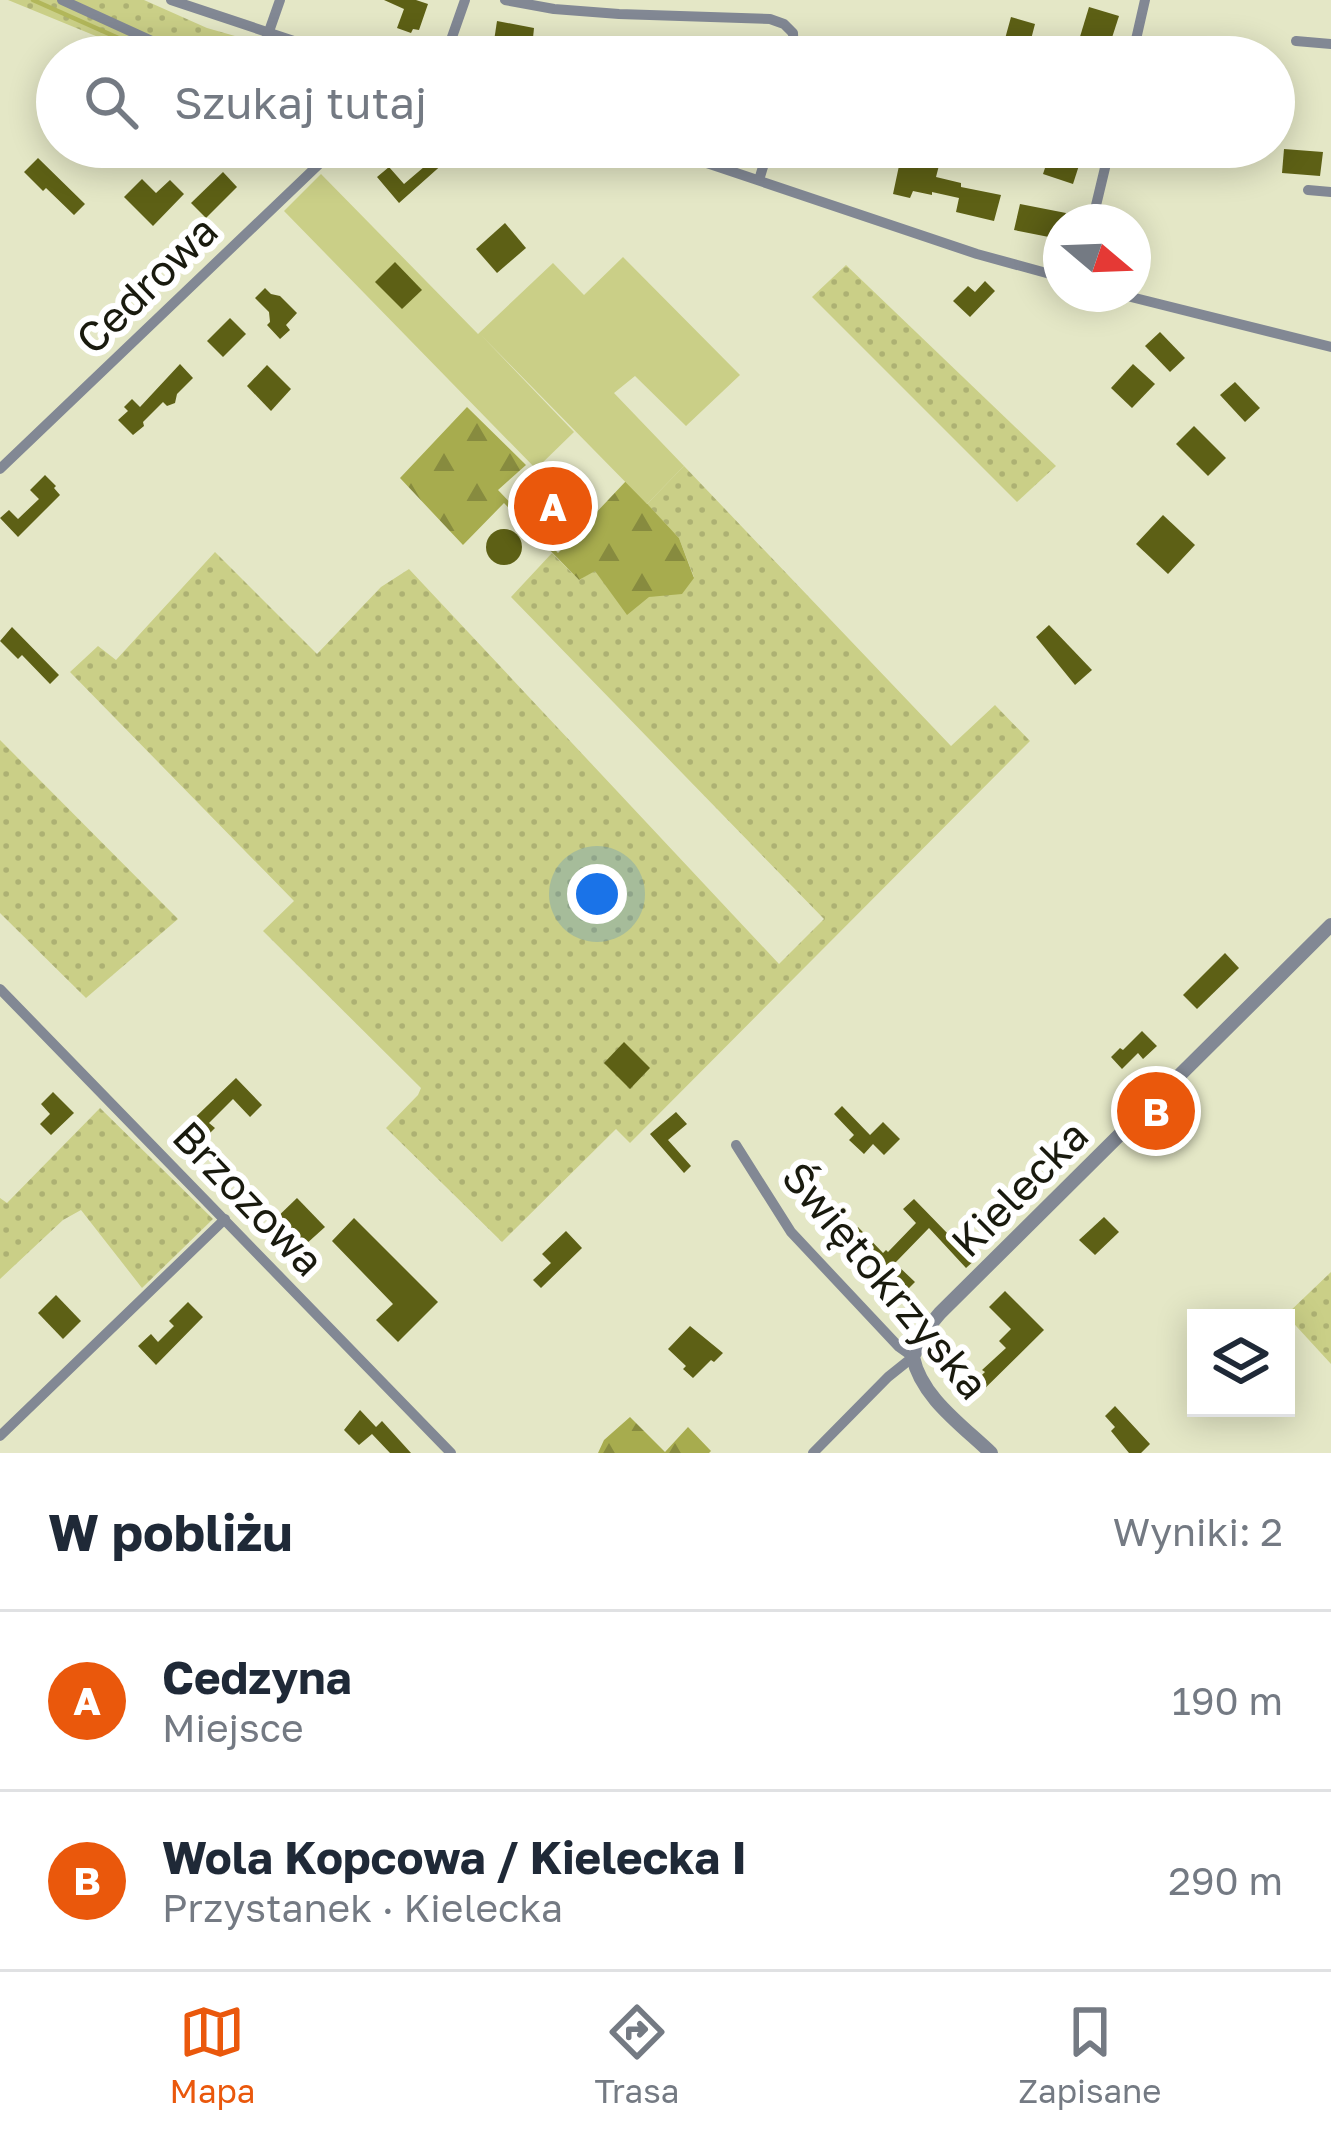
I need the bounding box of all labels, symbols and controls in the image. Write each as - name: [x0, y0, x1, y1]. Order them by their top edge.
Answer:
- search box: [36, 36, 1295, 168]
- icon: search: [78, 69, 144, 135]
- text: Szukaj tutaj: [174, 75, 427, 129]
- north arrow: [1043, 204, 1151, 312]
- street label: Cedrowa: [65, 205, 227, 363]
- pin: A: [514, 461, 592, 551]
- your location: [567, 864, 627, 924]
- pin: B: [1117, 1066, 1195, 1156]
- street label: Kielecka: [941, 1110, 1097, 1266]
- street label: Brzozowa: [163, 1111, 335, 1285]
- street label: Świętokrzyska: [773, 1152, 999, 1408]
- map controls: [1187, 1309, 1295, 1417]
- button: layers: [1187, 1309, 1295, 1417]
- text: W pobliżu: [48, 1501, 293, 1562]
- text: Wyniki: 2: [1113, 1508, 1283, 1555]
- text: Cedzyna: [162, 1650, 352, 1704]
- text: A: [73, 1677, 101, 1724]
- text: 190 m: [1172, 1677, 1283, 1724]
- text: Miejsce: [162, 1704, 304, 1751]
- text: Wola Kopcowa / Kielecka I: [162, 1830, 747, 1884]
- text: B: [73, 1857, 101, 1904]
- text: 290 m: [1168, 1857, 1283, 1904]
- text: Przystanek · Kielecka: [162, 1884, 563, 1931]
- tab: Mapa: [170, 1999, 255, 2110]
- tab: Trasa: [594, 1999, 679, 2110]
- tab: Zapisane: [1018, 1999, 1161, 2110]

